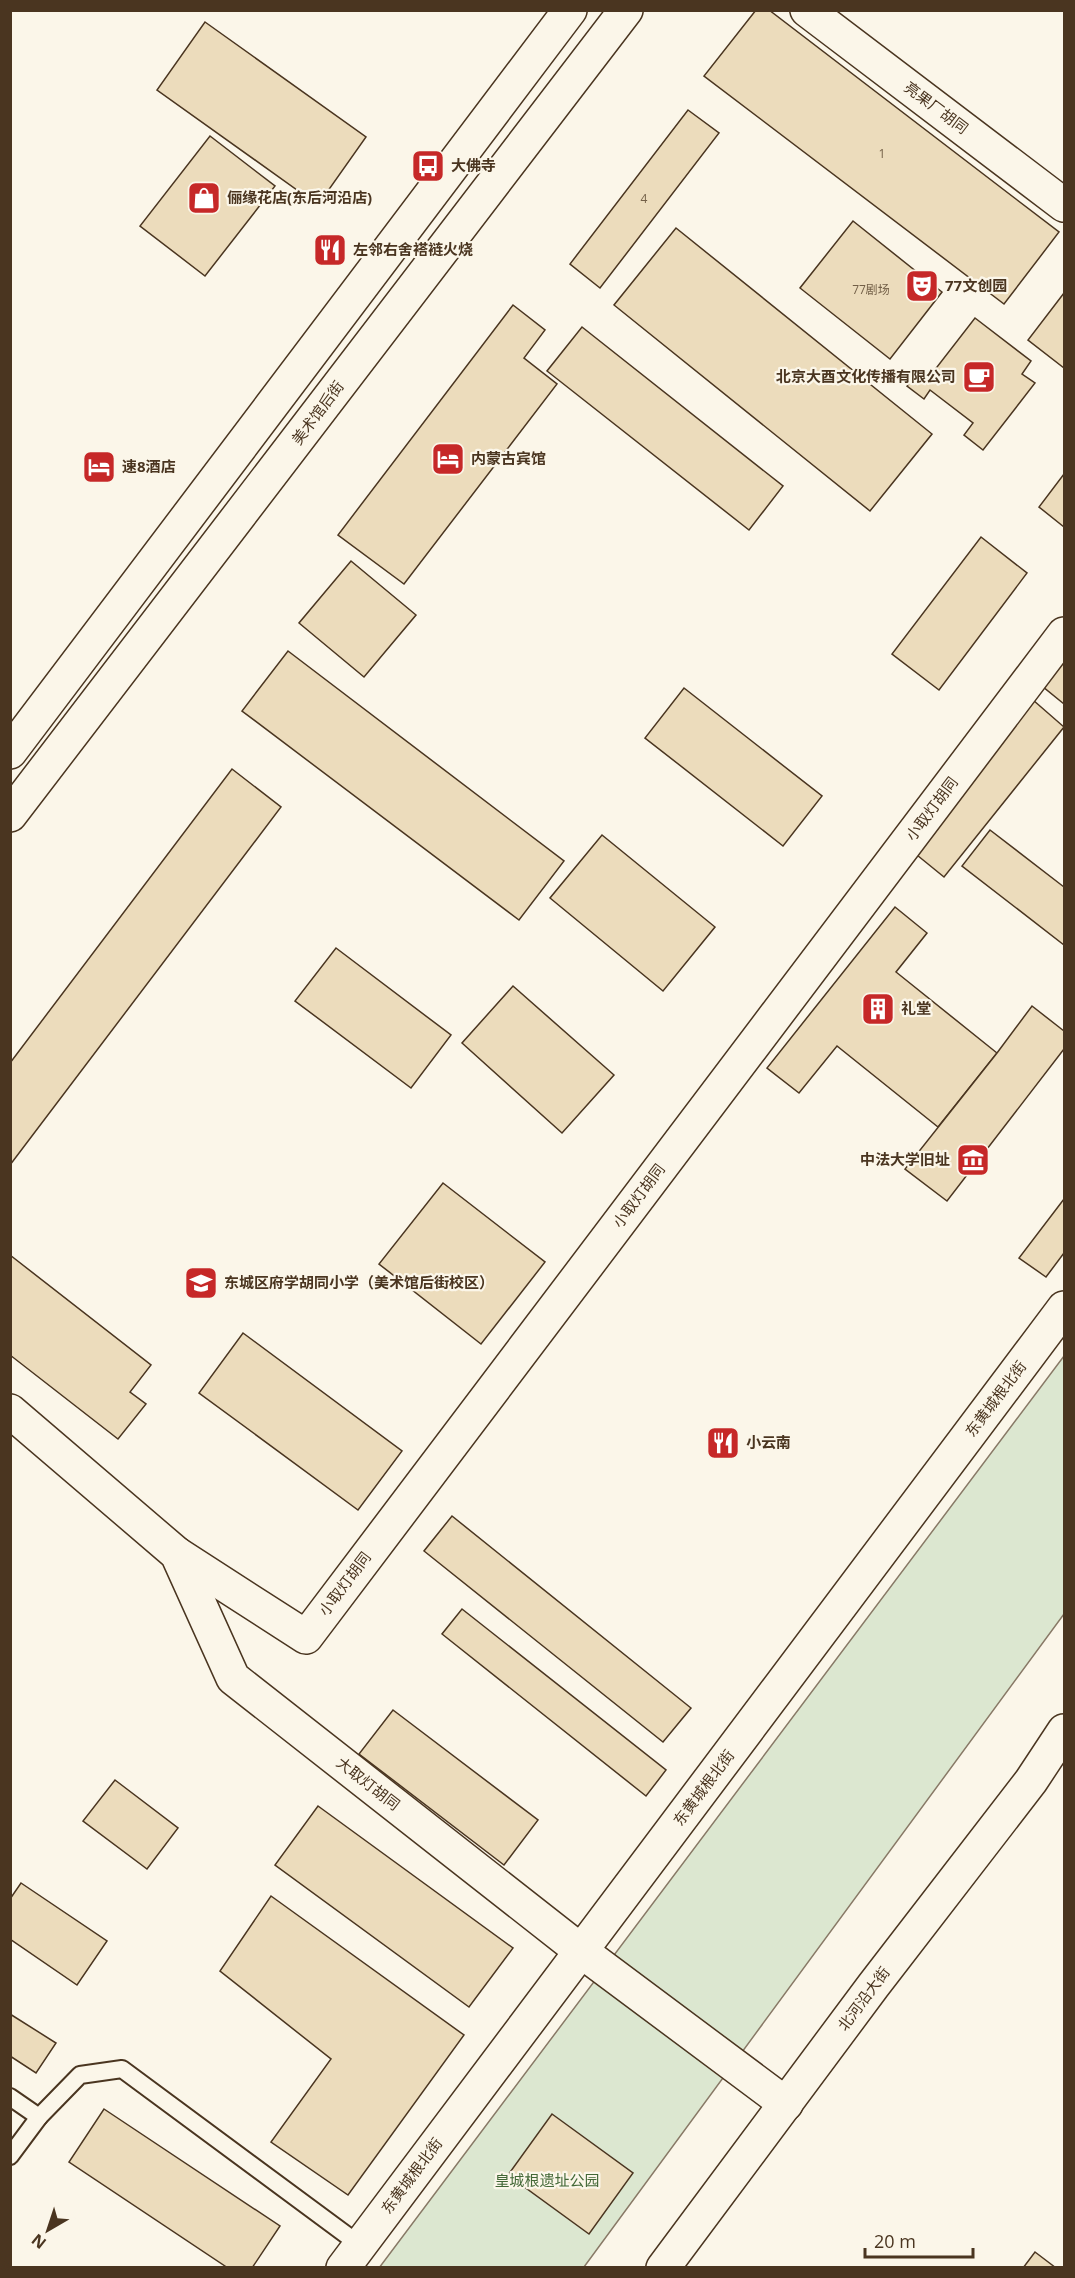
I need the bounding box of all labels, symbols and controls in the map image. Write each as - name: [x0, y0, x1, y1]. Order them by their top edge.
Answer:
- street label: 亮果厂胡同: [901, 77, 973, 138]
- house number: 1: [879, 145, 885, 162]
- bus stop icon: 大佛寺: [410, 148, 446, 184]
- place label: 大佛寺: [451, 155, 496, 175]
- shop icon: 俪缘花店(东后河沿店): [186, 180, 222, 216]
- place label: 俪缘花店(东后河沿店): [227, 187, 372, 207]
- house number: 4: [641, 190, 648, 207]
- restaurant icon: 左邻右舍褡裢火烧: [312, 232, 348, 268]
- place label: 左邻右舍褡裢火烧: [353, 239, 473, 259]
- theatre icon: 77文创园: [904, 268, 940, 304]
- place label: 77文创园: [945, 275, 1007, 295]
- house number: 77剧场: [852, 281, 890, 298]
- cafe icon: 北京大酉文化传播有限公司: [961, 359, 997, 395]
- place label: 北京大酉文化传播有限公司: [776, 366, 956, 386]
- street label: 美术馆后街: [287, 376, 348, 448]
- hotel icon: 内蒙古宾馆: [430, 441, 466, 477]
- place label: 内蒙古宾馆: [471, 448, 546, 468]
- hotel icon: 速8酒店: [81, 449, 117, 485]
- place label: 速8酒店: [122, 456, 176, 476]
- street label: 小取灯胡同: [901, 772, 962, 844]
- building icon: 礼堂: [860, 991, 896, 1027]
- place label: 礼堂: [901, 998, 931, 1018]
- museum icon: 中法大学旧址: [955, 1142, 991, 1178]
- place label: 中法大学旧址: [860, 1149, 950, 1169]
- street label: 小取灯胡同: [608, 1159, 669, 1231]
- school or university icon: 东城区府学胡同小学（美术馆后街校区）: [183, 1265, 219, 1301]
- place label: 东城区府学胡同小学（美术馆后街校区）: [224, 1272, 494, 1292]
- street label: 东黄城根北街: [960, 1356, 1030, 1440]
- restaurant icon: 小云南: [705, 1425, 741, 1461]
- place label: 小云南: [746, 1432, 791, 1452]
- street label: 小取灯胡同: [314, 1547, 375, 1619]
- street label: 东黄城根北街: [668, 1745, 738, 1829]
- street label: 大取灯胡同: [333, 1752, 404, 1814]
- street label: 北河沿大街: [833, 1962, 894, 2034]
- street label: 东黄城根北街: [376, 2133, 446, 2217]
- park label: 皇城根遗址公园: [494, 2170, 600, 2190]
- north arrow: [18, 2200, 78, 2260]
- scale bar: [865, 2221, 973, 2259]
- text: N: [27, 2229, 51, 2254]
- text: 20 m: [874, 2229, 916, 2253]

